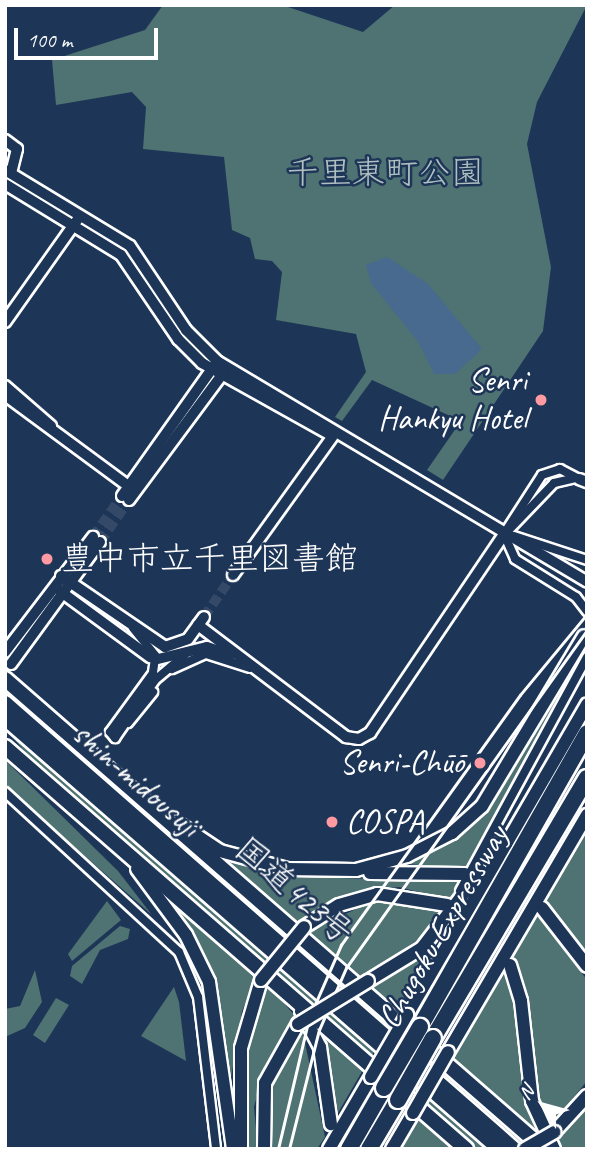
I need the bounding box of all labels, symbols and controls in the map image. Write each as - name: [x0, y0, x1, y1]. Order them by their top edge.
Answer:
- scale bar: [18, 14, 161, 58]
- text: 100 m: [27, 27, 72, 53]
- park label: 千里東町公園: [286, 153, 484, 193]
- place label: Senri Hankyu Hotel: [378, 361, 527, 439]
- marker: Senri Hankyu Hotel: [533, 392, 549, 408]
- place label: 豊中市立千里図書館: [61, 539, 358, 579]
- marker: 豊中市立千里図書館: [39, 551, 55, 567]
- street label: shin-midousuji: [64, 714, 208, 846]
- place label: Senri-Chūō: [339, 743, 464, 783]
- marker: Senri-Chūō: [470, 753, 490, 773]
- place label: COSPA: [346, 802, 423, 842]
- marker: COSPA: [324, 814, 340, 830]
- street label: Chugoku Expressway: [369, 819, 517, 1035]
- street label: 国道423号: [227, 829, 361, 953]
- north arrow: [508, 1070, 578, 1140]
- text: N: [513, 1081, 539, 1104]

